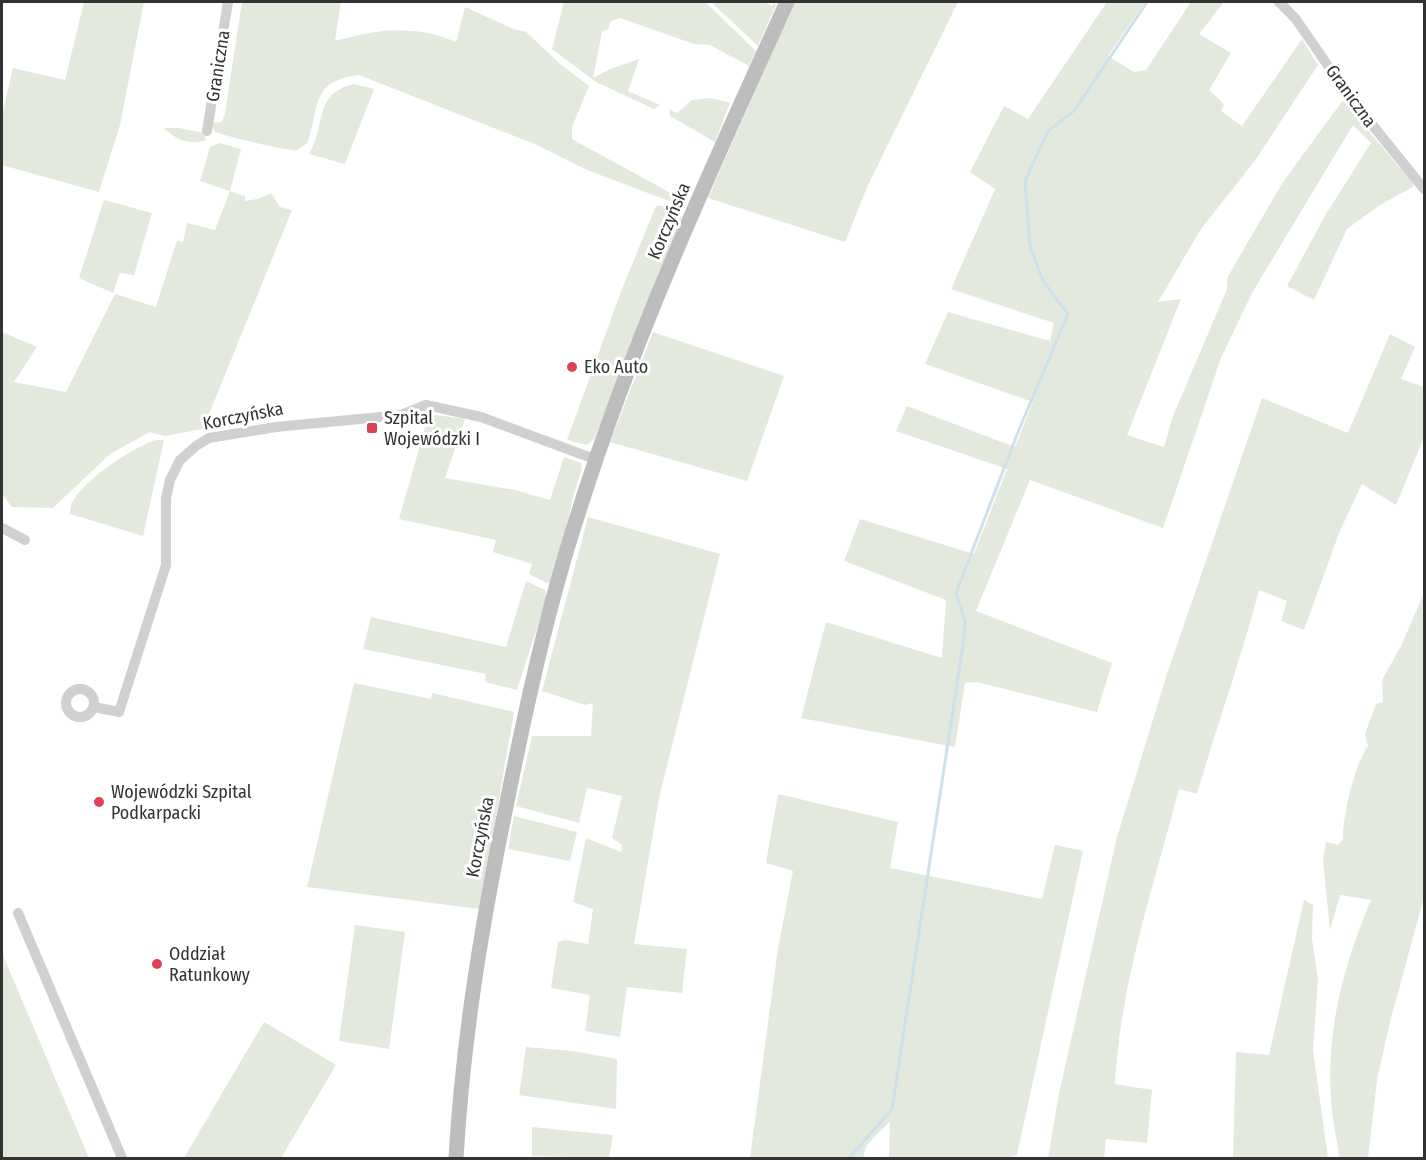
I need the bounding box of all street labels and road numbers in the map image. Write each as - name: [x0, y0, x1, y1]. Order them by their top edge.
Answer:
- street label: Graniczna: [202, 29, 235, 103]
- street label: Graniczna: [1321, 60, 1381, 132]
- street label: Korczyńska: [643, 179, 695, 263]
- street label: Korczyńska: [201, 397, 285, 435]
- street label: Korczyńska: [461, 795, 499, 879]

